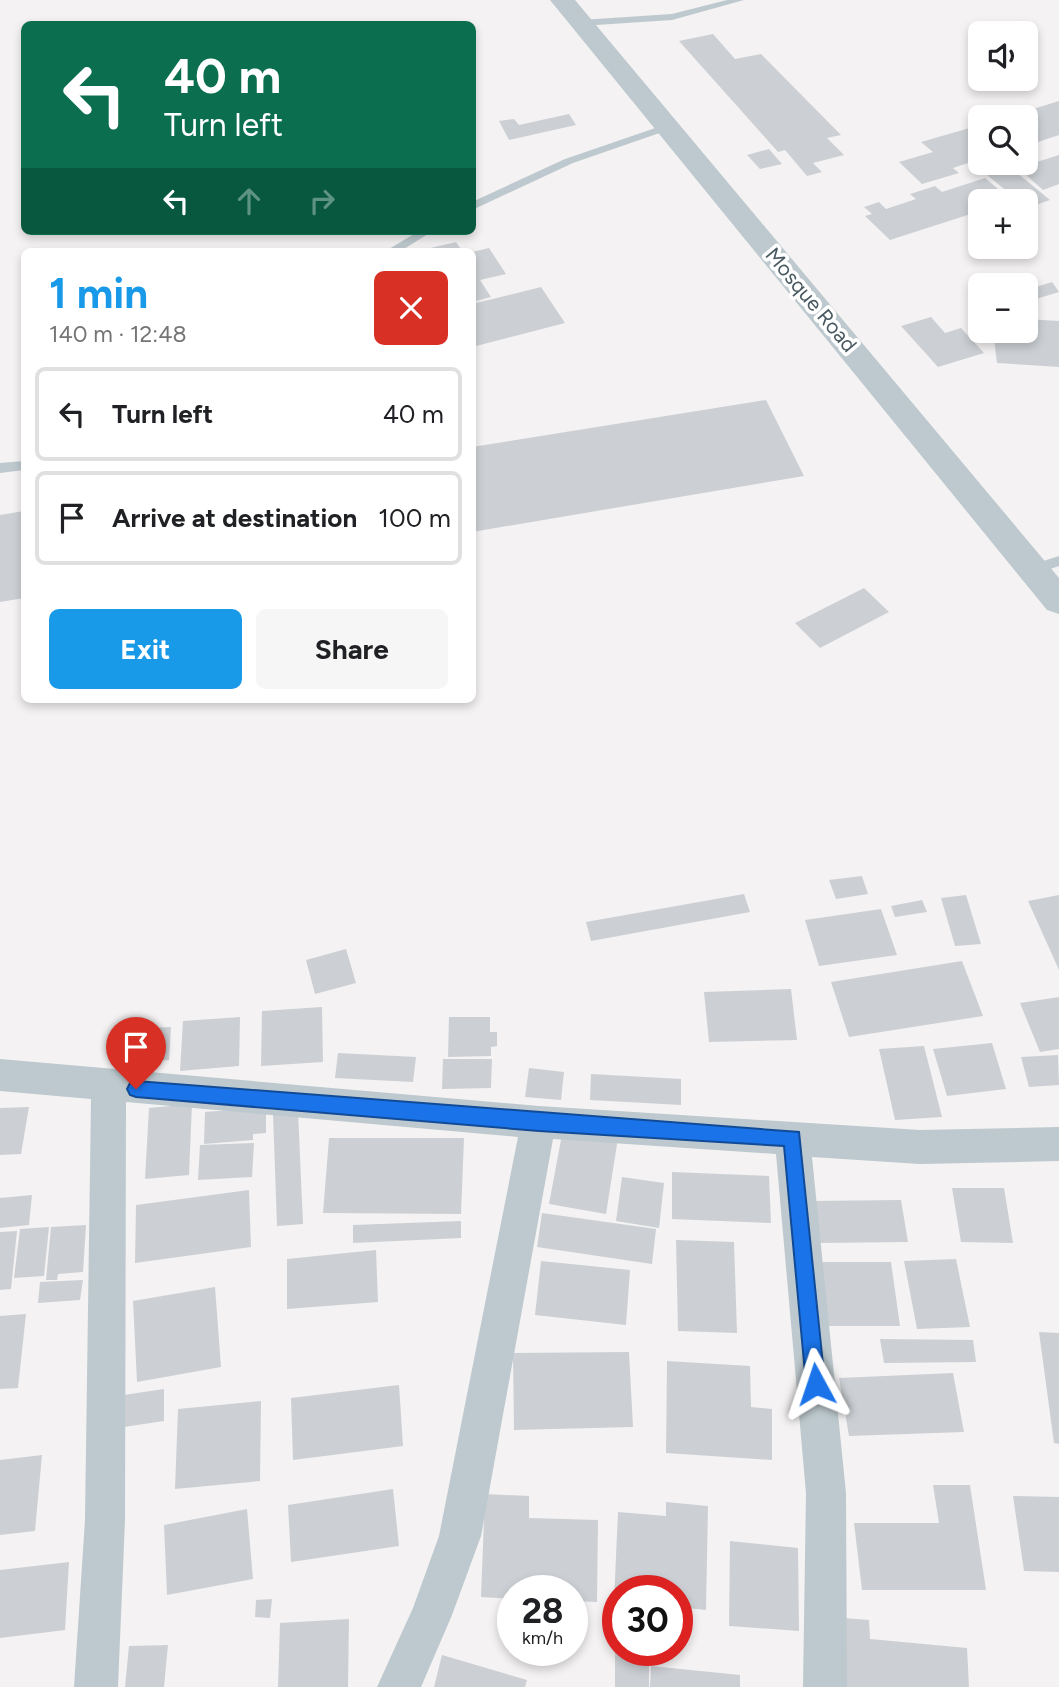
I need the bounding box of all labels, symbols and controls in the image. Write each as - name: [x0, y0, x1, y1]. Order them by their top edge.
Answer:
- map controls: [968, 21, 1038, 343]
- button: sound: [968, 21, 1038, 91]
- text: 40 m: [164, 46, 281, 105]
- icon: left: [49, 49, 140, 140]
- button: search: [968, 105, 1038, 175]
- text: Turn left: [164, 106, 283, 144]
- icon: left: [157, 182, 195, 220]
- icon: ahead: [230, 182, 268, 220]
- icon: right: [303, 182, 341, 220]
- button: +: [968, 189, 1038, 259]
- street label: Mosque Road: [760, 242, 862, 357]
- text: 1 min: [49, 268, 148, 319]
- button: close: [374, 271, 448, 345]
- button: −: [968, 273, 1038, 343]
- text: 140 m · 12:48: [49, 320, 187, 348]
- icon: left: [53, 395, 91, 433]
- text: Turn left: [112, 398, 213, 430]
- text: 40 m: [383, 398, 444, 430]
- icon: arrive: [53, 499, 91, 537]
- text: Arrive at destination: [112, 502, 357, 534]
- text: 100 m: [378, 502, 451, 534]
- button: Exit: [49, 609, 242, 689]
- button: Share: [256, 609, 448, 689]
- pin: [106, 1017, 166, 1089]
- icon: arrive: [117, 1028, 155, 1066]
- position arrow: [779, 1347, 853, 1421]
- speed limit sign: 30: [602, 1575, 693, 1666]
- text: 28: [522, 1590, 563, 1632]
- text: km/h: [522, 1627, 563, 1649]

